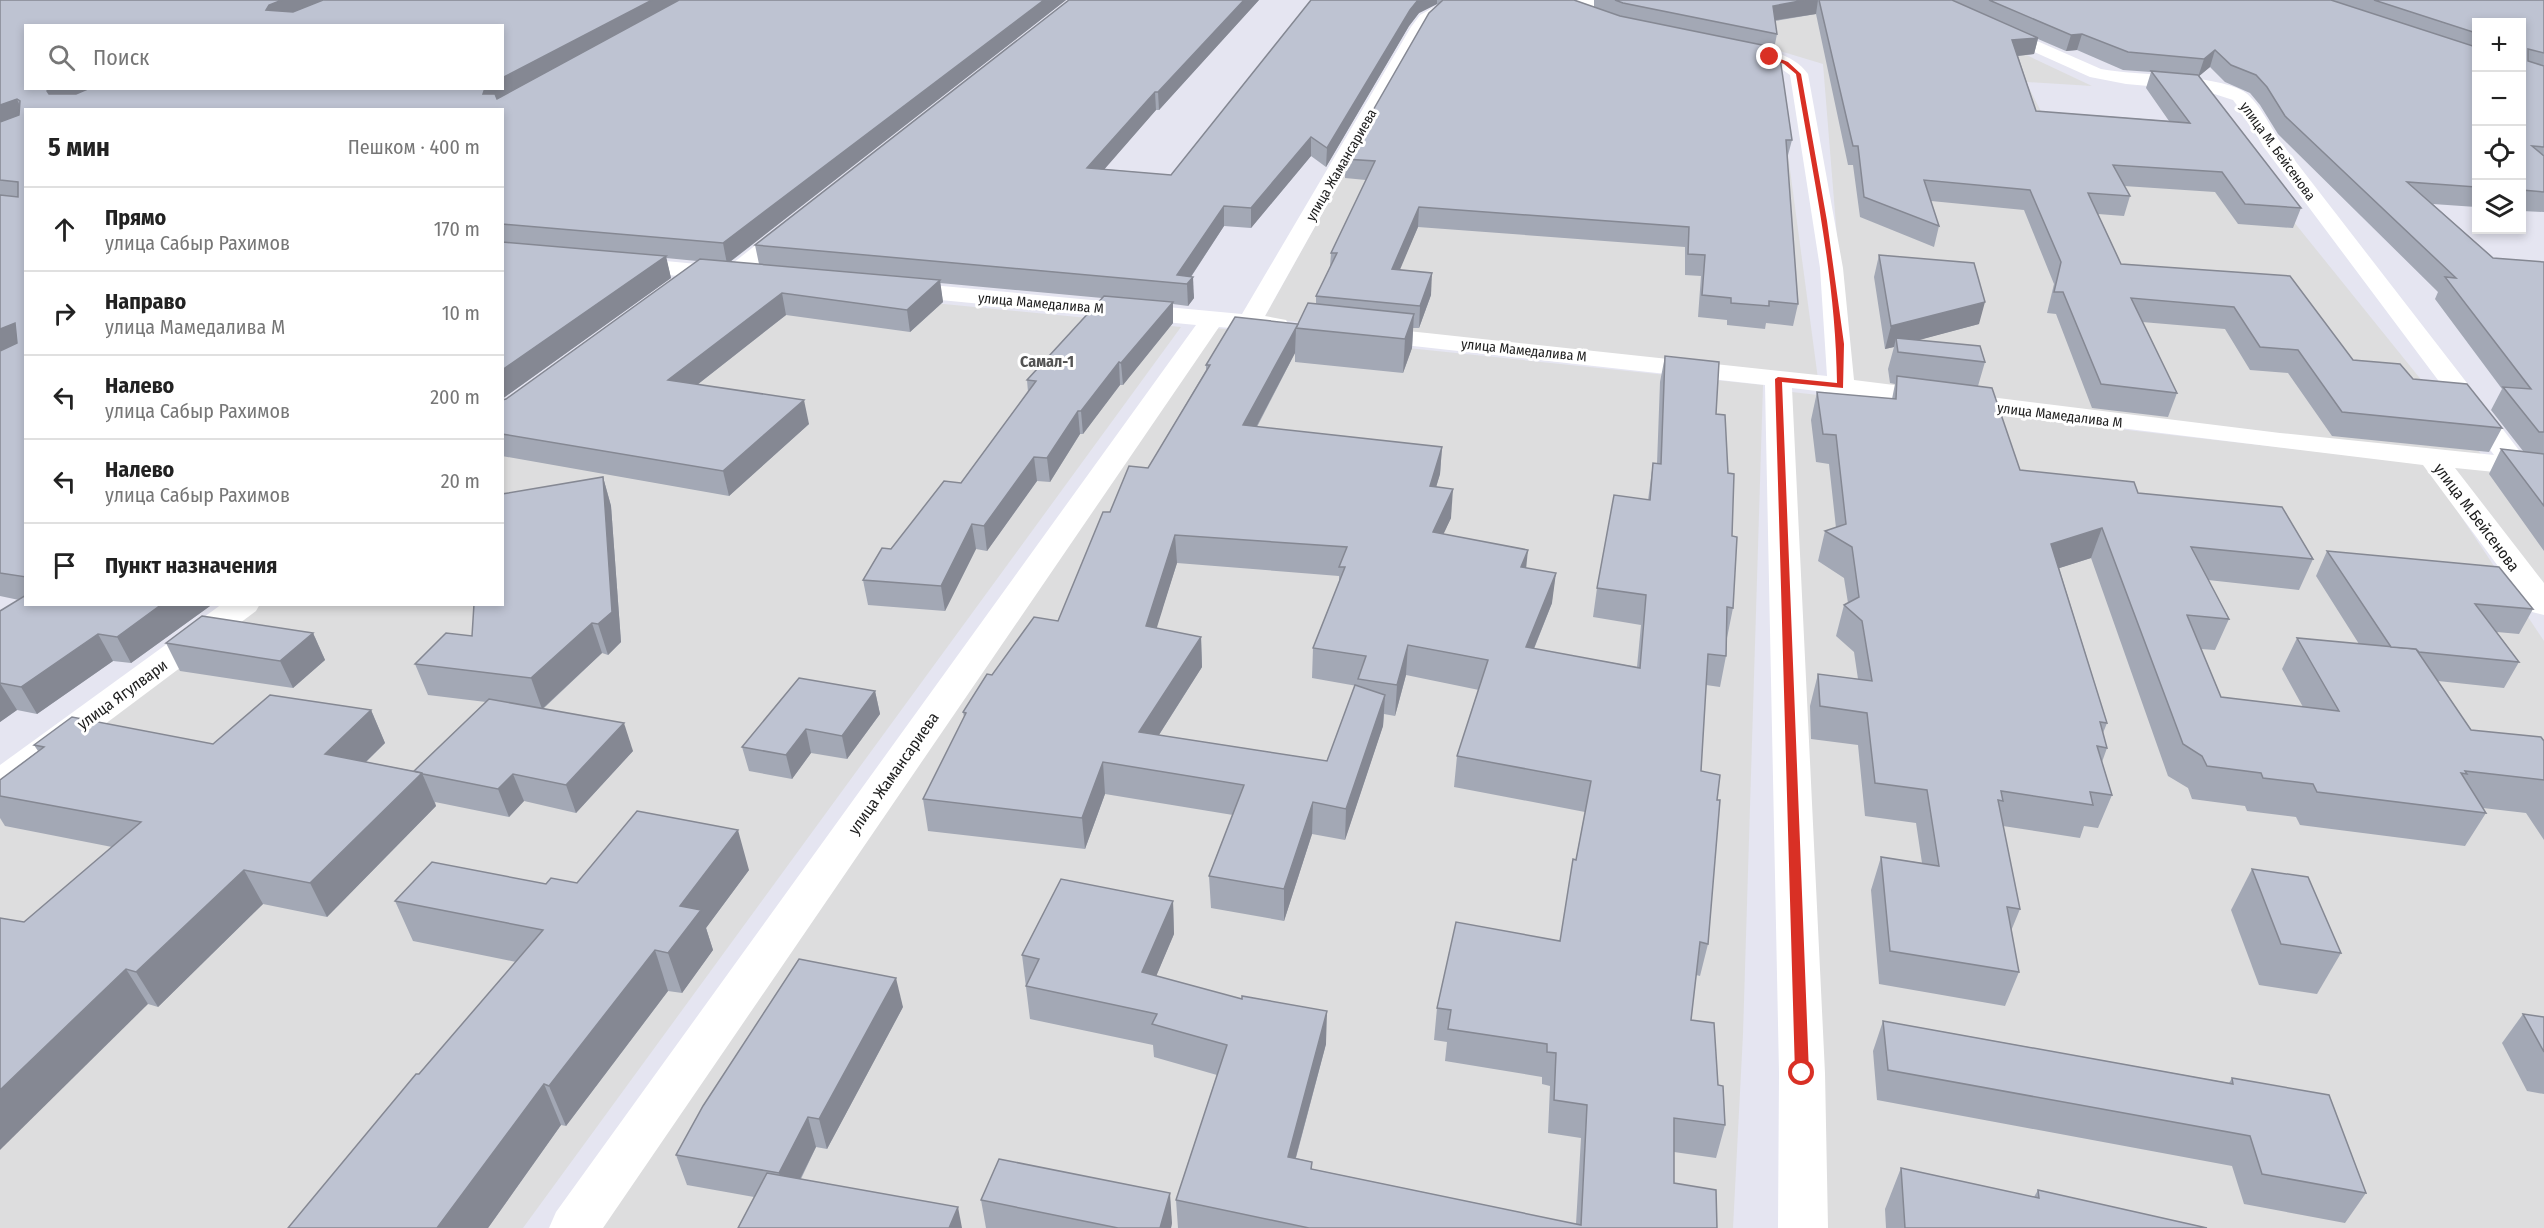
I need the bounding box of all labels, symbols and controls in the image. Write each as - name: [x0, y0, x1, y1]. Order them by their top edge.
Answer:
- map controls: [2472, 18, 2526, 234]
- button: +: [2472, 18, 2526, 72]
- search box: [24, 24, 504, 90]
- icon: search: [45, 41, 78, 74]
- route end: [1756, 43, 1782, 69]
- text: Поиск: [93, 44, 149, 71]
- button: −: [2472, 72, 2526, 126]
- street label: улица М. Бейсенова: [2236, 99, 2319, 204]
- street label: улица Жамансариева: [1302, 106, 1381, 224]
- button: locate: [2472, 126, 2526, 180]
- text: 5 мин: [48, 132, 110, 163]
- text: Пешком · 400 m: [348, 135, 480, 159]
- button: layers: [2472, 180, 2526, 234]
- text: Прямо: [105, 204, 166, 231]
- icon: ahead: [48, 213, 81, 246]
- text: 170 m: [434, 217, 480, 241]
- text: улица Сабыр Рахимов: [105, 231, 290, 255]
- text: Направо: [105, 288, 186, 315]
- street label: улица Мамедалива М: [977, 290, 1105, 317]
- icon: right: [48, 297, 81, 330]
- text: 10 m: [442, 301, 480, 325]
- text: улица Мамедалива М: [105, 315, 285, 339]
- street label: улица Мамедалива М: [1460, 335, 1588, 366]
- district label: Самал-1: [1020, 352, 1074, 371]
- text: Налево: [105, 372, 174, 399]
- icon: left: [48, 381, 81, 414]
- text: 200 m: [430, 385, 480, 409]
- text: улица Сабыр Рахимов: [105, 399, 290, 423]
- street label: улица Мамедалива М: [1996, 399, 2124, 432]
- text: Налево: [105, 456, 174, 483]
- street label: улица М.Бейсенова: [2430, 459, 2524, 575]
- icon: left: [48, 465, 81, 498]
- text: 20 m: [441, 469, 480, 493]
- text: улица Сабыр Рахимов: [105, 483, 290, 507]
- icon: arrive: [48, 549, 81, 582]
- text: Пункт назначения: [105, 552, 277, 579]
- street label: улица Ягулвари: [73, 655, 171, 733]
- street label: улица Жамансариева: [844, 708, 943, 838]
- route start: [1788, 1059, 1814, 1085]

